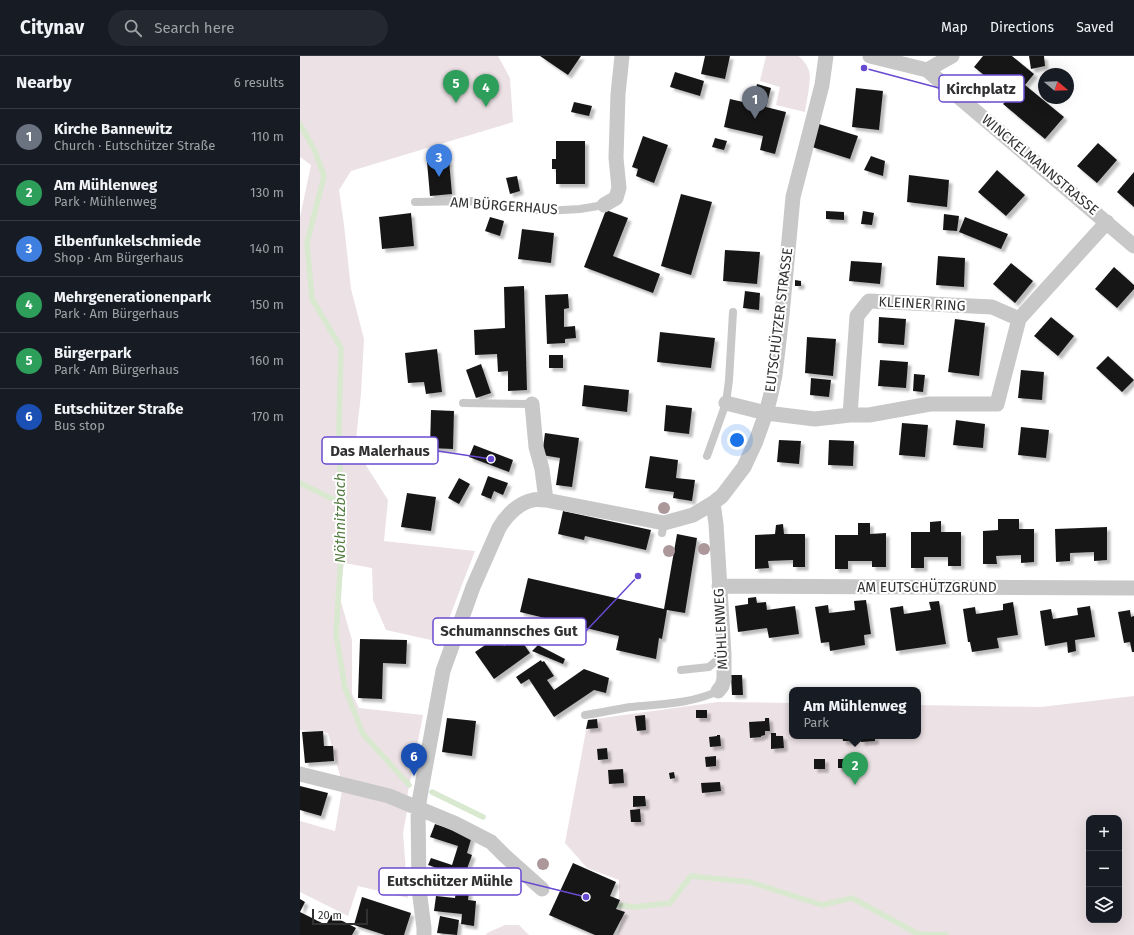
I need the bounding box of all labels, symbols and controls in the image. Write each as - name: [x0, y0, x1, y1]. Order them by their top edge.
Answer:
- search box: [108, 10, 388, 46]
- text: Citynav: [20, 16, 84, 39]
- icon: search: [122, 17, 144, 39]
- text: Search here: [154, 19, 234, 37]
- text: Map: [941, 19, 968, 36]
- text: Directions: [990, 19, 1054, 36]
- text: Saved: [1076, 19, 1114, 36]
- north arrow: [1038, 68, 1074, 104]
- pin: 5: [443, 70, 469, 103]
- text: Nearby: [16, 72, 71, 93]
- pin: 4: [473, 74, 499, 107]
- text: 6 results: [234, 75, 284, 90]
- callout: Kirchplatz: [939, 75, 1024, 102]
- text: Kirchplatz: [946, 80, 1016, 98]
- pin: 1: [742, 86, 768, 119]
- street label: WINCKELMANNSTRASSE: [978, 111, 1102, 219]
- text: Kirche Bannewitz: [54, 120, 172, 138]
- text: 1: [26, 129, 32, 144]
- text: 110 m: [251, 129, 284, 144]
- text: Church · Eutschützer Straße: [54, 138, 215, 153]
- pin: 3: [426, 144, 452, 177]
- text: Am Mühlenweg: [54, 176, 157, 194]
- text: 2: [26, 185, 32, 200]
- text: 130 m: [250, 185, 284, 200]
- street label: AM BÜRGERHAUS: [450, 193, 559, 218]
- text: Park · Mühlenweg: [54, 194, 157, 209]
- text: Elbenfunkelschmiede: [54, 232, 201, 250]
- text: 3: [26, 241, 32, 256]
- text: 140 m: [250, 241, 284, 256]
- street label: EUTSCHÜTZER STRASSE: [761, 247, 796, 393]
- text: Shop · Am Bürgerhaus: [54, 250, 183, 265]
- text: Mehrgenerationenpark: [54, 288, 211, 306]
- street label: KLEINER RING: [878, 293, 966, 315]
- text: 4: [25, 297, 33, 312]
- text: 150 m: [250, 297, 284, 312]
- text: Park · Am Bürgerhaus: [54, 306, 179, 321]
- text: Bürgerpark: [54, 344, 131, 362]
- text: 5: [26, 353, 32, 368]
- text: 160 m: [250, 353, 284, 368]
- text: Park · Am Bürgerhaus: [54, 362, 179, 377]
- text: Eutschützer Straße: [54, 400, 184, 418]
- text: 6: [25, 409, 33, 424]
- text: 170 m: [251, 409, 284, 424]
- text: Bus stop: [54, 418, 105, 433]
- your location: [727, 430, 747, 450]
- callout: Das Malerhaus: [322, 437, 438, 464]
- text: Das Malerhaus: [330, 442, 430, 460]
- water label: Nöthnitzbach: [331, 473, 349, 563]
- street label: AM EUTSCHÜTZGRUND: [857, 578, 997, 596]
- street label: MÜHLENWEG: [709, 588, 732, 670]
- callout: Schumannsches Gut: [433, 618, 586, 645]
- text: Schumannsches Gut: [440, 622, 578, 640]
- popup: [789, 687, 921, 739]
- text: Am Mühlenweg: [803, 697, 907, 715]
- text: Park: [803, 715, 829, 730]
- pin: 6: [401, 743, 427, 776]
- pin: 2: [842, 752, 868, 785]
- map controls: [1086, 815, 1122, 923]
- button: +: [1086, 815, 1122, 851]
- button: −: [1086, 851, 1122, 887]
- callout: Eutschützer Mühle: [379, 868, 521, 895]
- text: Eutschützer Mühle: [387, 872, 513, 890]
- button: layers: [1086, 887, 1122, 923]
- scale bar: [312, 907, 368, 926]
- text: 20 m: [318, 909, 342, 922]

